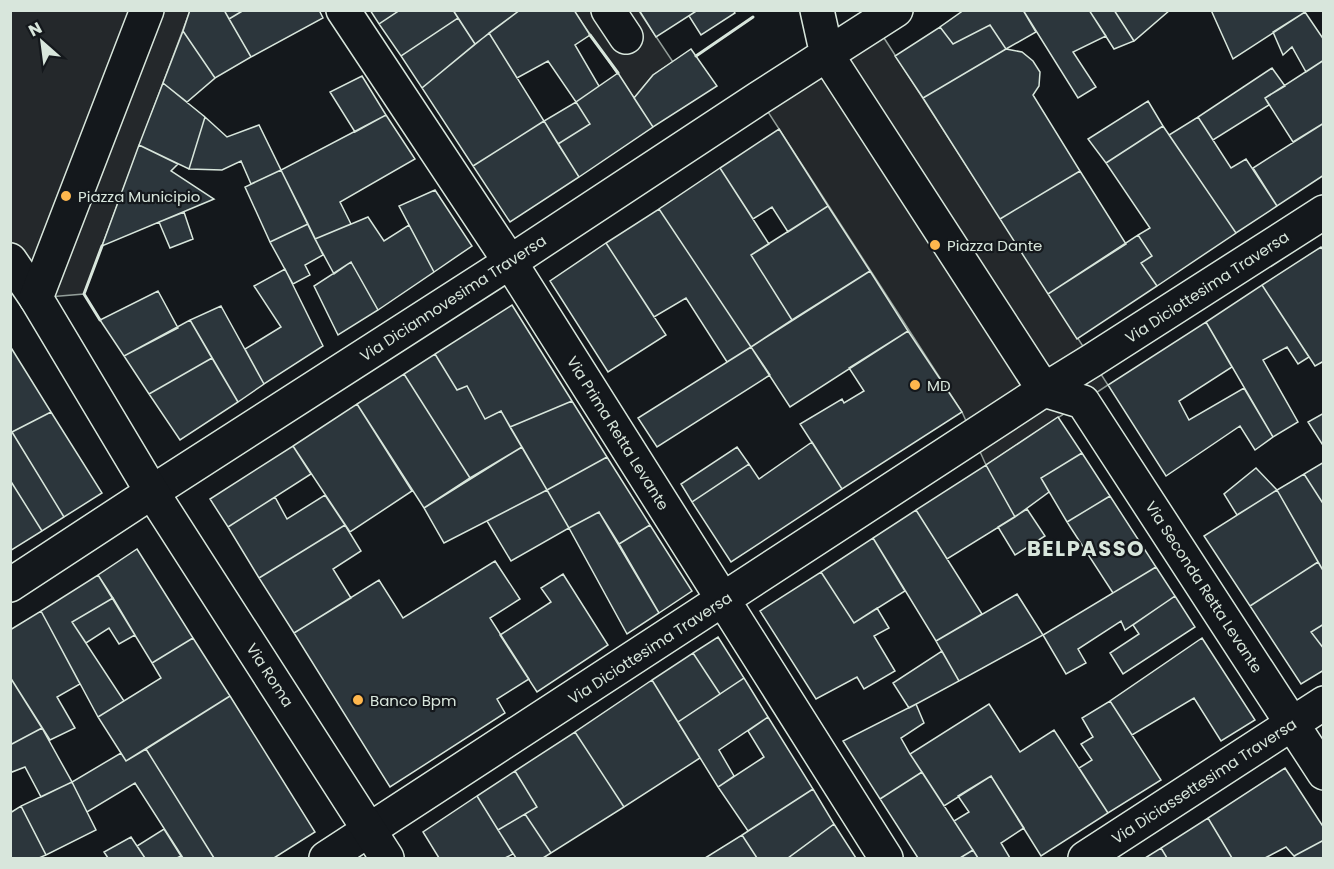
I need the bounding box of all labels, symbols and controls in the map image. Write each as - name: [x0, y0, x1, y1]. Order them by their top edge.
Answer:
- north arrow: [12, 12, 72, 72]
- text: N: [24, 16, 46, 42]
- place label: Piazza Municipio: [78, 186, 200, 207]
- marker: Piazza Municipio: [59, 189, 73, 203]
- street label: Via Diciottesima Traversa: [1121, 226, 1293, 348]
- street label: Via Diciannovesima Traversa: [356, 230, 550, 366]
- place label: Piazza Dante: [947, 235, 1042, 256]
- marker: Piazza Dante: [928, 238, 942, 252]
- street label: Via Prima Retta Levante: [562, 352, 674, 514]
- place label: MD: [927, 375, 951, 396]
- marker: MD: [908, 378, 922, 392]
- street label: Via Seconda Retta Levante: [1140, 497, 1268, 677]
- district label: BELPASSO: [1027, 534, 1145, 563]
- street label: Via Diciottesima Traversa: [564, 587, 736, 709]
- street label: Via Roma: [242, 639, 298, 711]
- place label: Banco Bpm: [370, 690, 456, 711]
- marker: Banco Bpm: [351, 693, 365, 707]
- street label: Via Diciassettesima Traversa: [1107, 713, 1301, 849]

